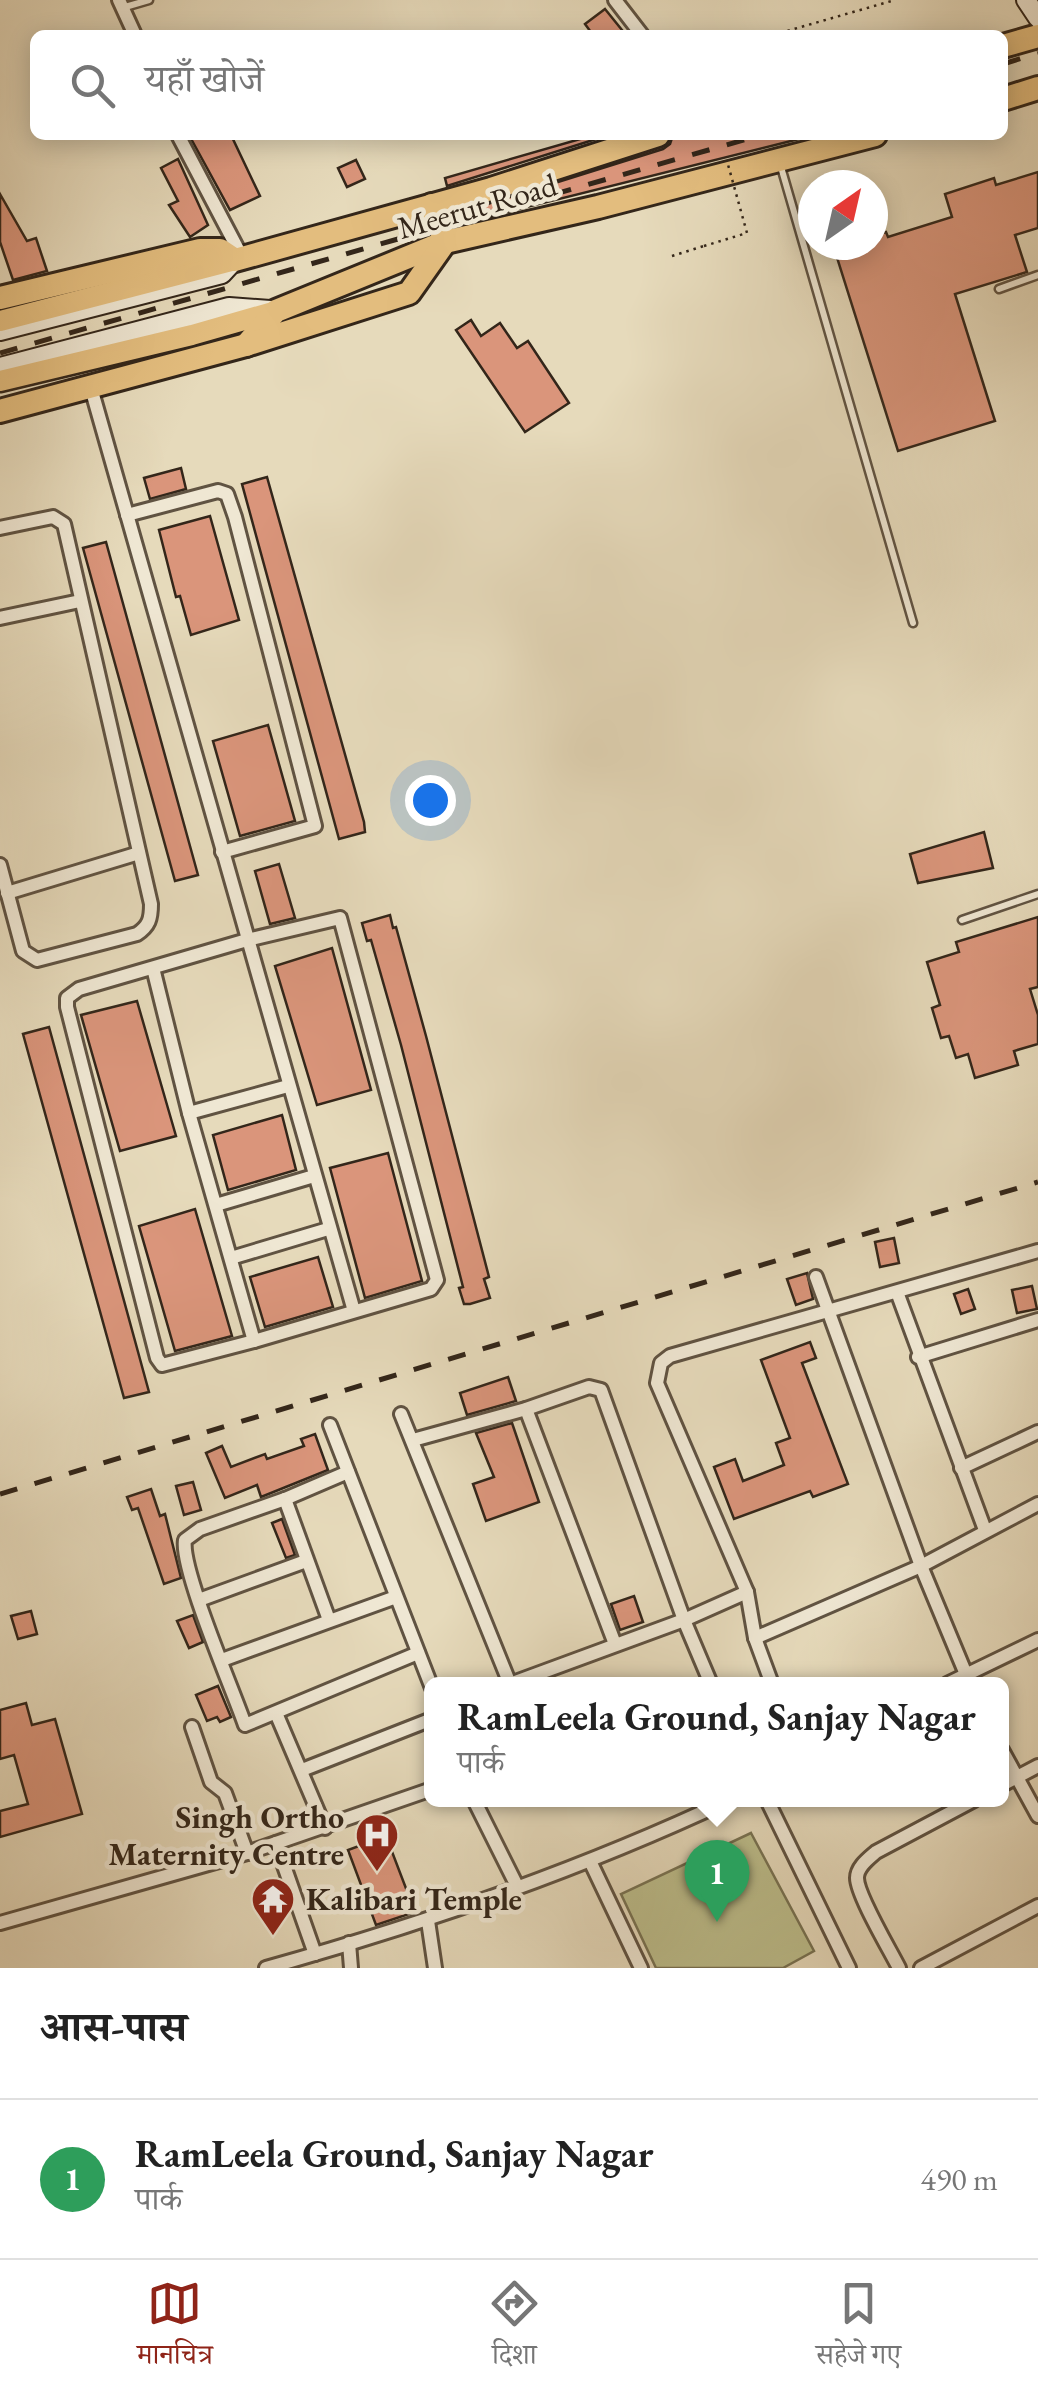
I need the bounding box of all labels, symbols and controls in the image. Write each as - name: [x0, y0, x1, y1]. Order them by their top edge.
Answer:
- search box: [30, 30, 1008, 140]
- text: यहाँ खोजें: [145, 54, 264, 103]
- icon: search: [65, 58, 120, 113]
- street label: Meerut Road: [392, 163, 562, 249]
- north arrow: [798, 170, 888, 260]
- your location: [405, 775, 456, 826]
- popup: [424, 1677, 1009, 1807]
- text: RamLeela Ground, Sanjay Nagar: [457, 1692, 976, 1741]
- text: पार्क: [457, 1741, 504, 1783]
- place label: Singh Ortho Maternity Centre: [108, 1796, 344, 1875]
- hospital icon: Singh Ortho Maternity Centre: [354, 1812, 400, 1873]
- pin: 1: [684, 1840, 750, 1922]
- temple icon: Kalibari Temple: [250, 1876, 296, 1937]
- place label: Kalibari Temple: [306, 1878, 522, 1920]
- text: आस-पास: [40, 1999, 187, 2054]
- text: RamLeela Ground, Sanjay Nagar: [135, 2129, 653, 2178]
- text: 1: [64, 2158, 81, 2200]
- text: 490 m: [921, 2158, 998, 2200]
- text: पार्क: [135, 2178, 182, 2220]
- tab: मानचित्र: [137, 2276, 213, 2382]
- tab: दिशा: [487, 2276, 542, 2382]
- tab: सहेजे गए: [816, 2276, 901, 2382]

